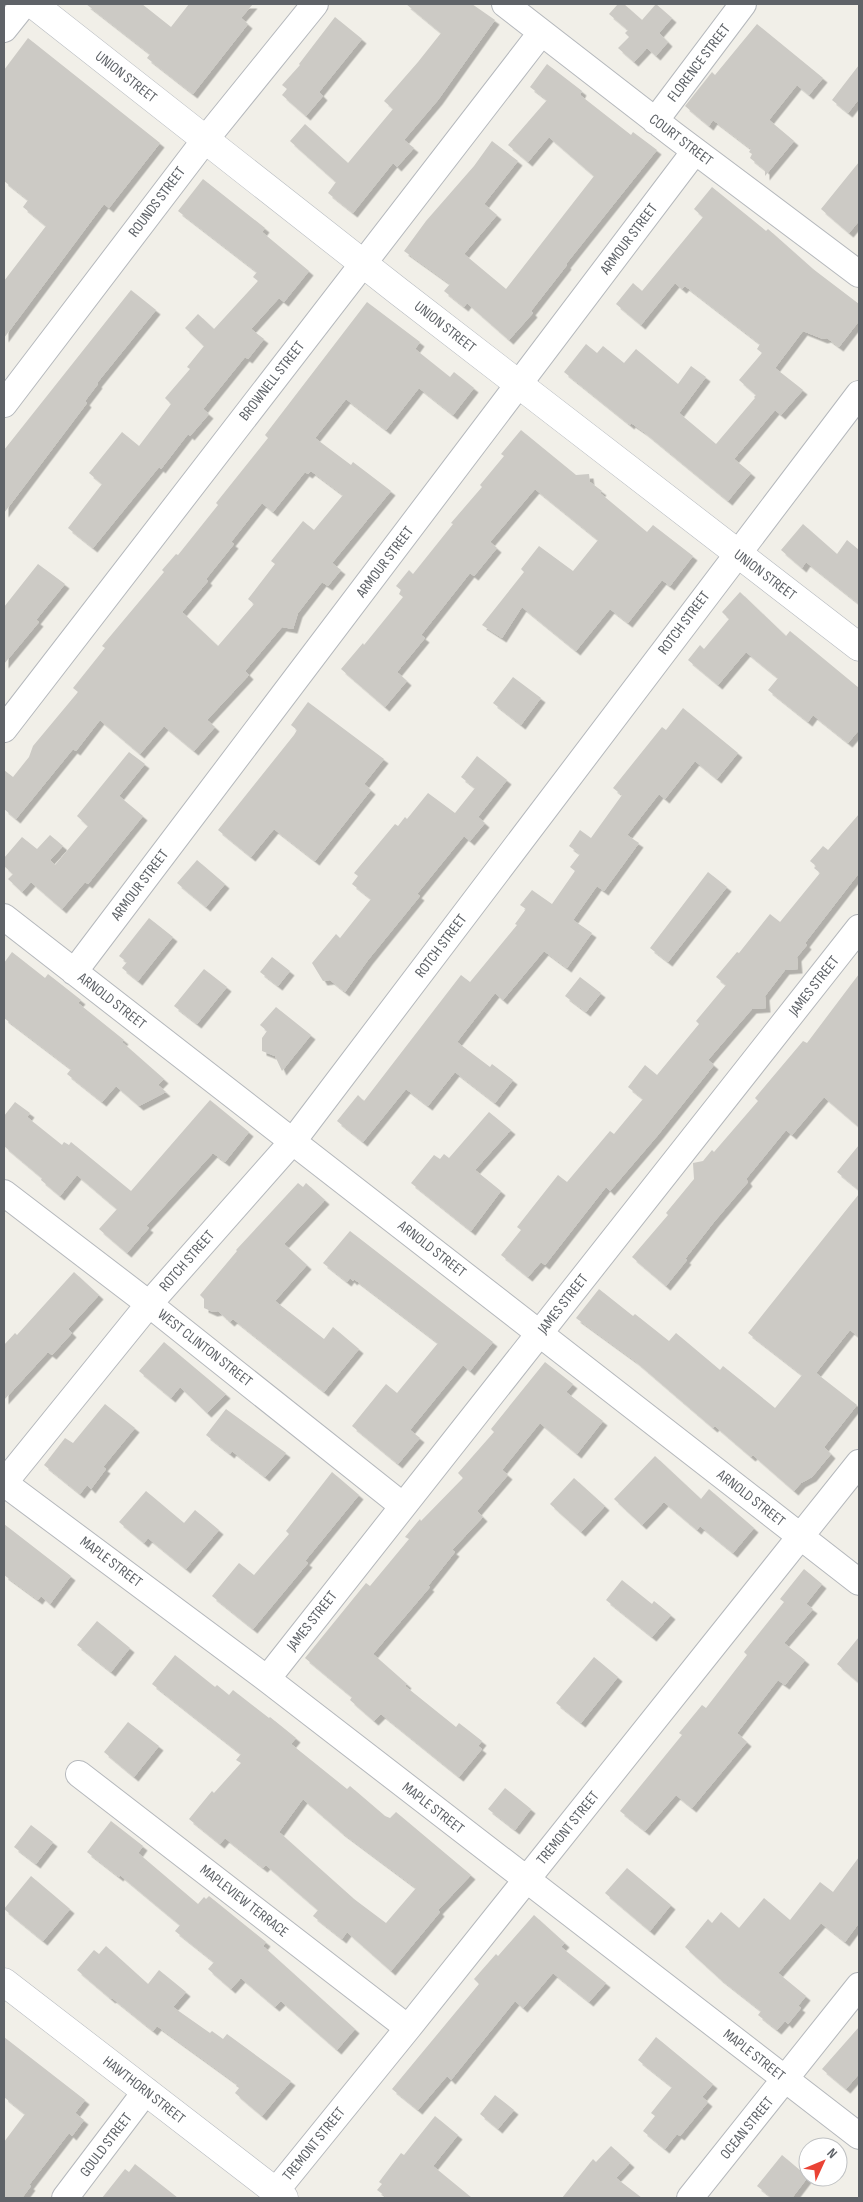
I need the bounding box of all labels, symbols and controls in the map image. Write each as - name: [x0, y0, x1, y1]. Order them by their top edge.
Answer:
- street label: FLORENCE STREET: [663, 20, 735, 106]
- street label: UNION STREET: [91, 47, 161, 107]
- street label: COURT STREET: [645, 110, 717, 170]
- street label: ROUNDS STREET: [124, 163, 190, 241]
- street label: ARMOUR STREET: [595, 200, 662, 279]
- street label: UNION STREET: [410, 297, 480, 357]
- street label: BROWNELL STREET: [235, 337, 309, 425]
- street label: ARMOUR STREET: [351, 523, 418, 602]
- street label: UNION STREET: [730, 545, 800, 605]
- street label: ROTCH STREET: [654, 587, 714, 659]
- street label: ARMOUR STREET: [106, 846, 173, 925]
- street label: ROTCH STREET: [411, 910, 471, 982]
- street label: JAMES STREET: [784, 952, 843, 1021]
- street label: ARNOLD STREET: [73, 968, 150, 1034]
- street label: ARNOLD STREET: [393, 1216, 470, 1282]
- street label: ROTCH STREET: [155, 1227, 219, 1295]
- street label: JAMES STREET: [533, 1270, 592, 1339]
- street label: WEST CLINTON STREET: [154, 1305, 256, 1391]
- street label: ARNOLD STREET: [712, 1465, 789, 1531]
- street label: MAPLE STREET: [76, 1532, 146, 1592]
- street label: JAMES STREET: [282, 1587, 341, 1656]
- street label: MAPLE STREET: [398, 1778, 468, 1838]
- street label: TREMONT STREET: [532, 1787, 604, 1869]
- street label: MAPLEVIEW TERRACE: [196, 1860, 292, 1942]
- street label: MAPLE STREET: [719, 2025, 789, 2085]
- street label: HAWTHORN STREET: [99, 2052, 189, 2128]
- street label: OCEAN STREET: [716, 2093, 778, 2163]
- street label: TREMONT STREET: [278, 2103, 350, 2185]
- street label: GOULD STREET: [76, 2109, 136, 2181]
- north arrow: [798, 2137, 848, 2187]
- text: N: [823, 2145, 841, 2162]

